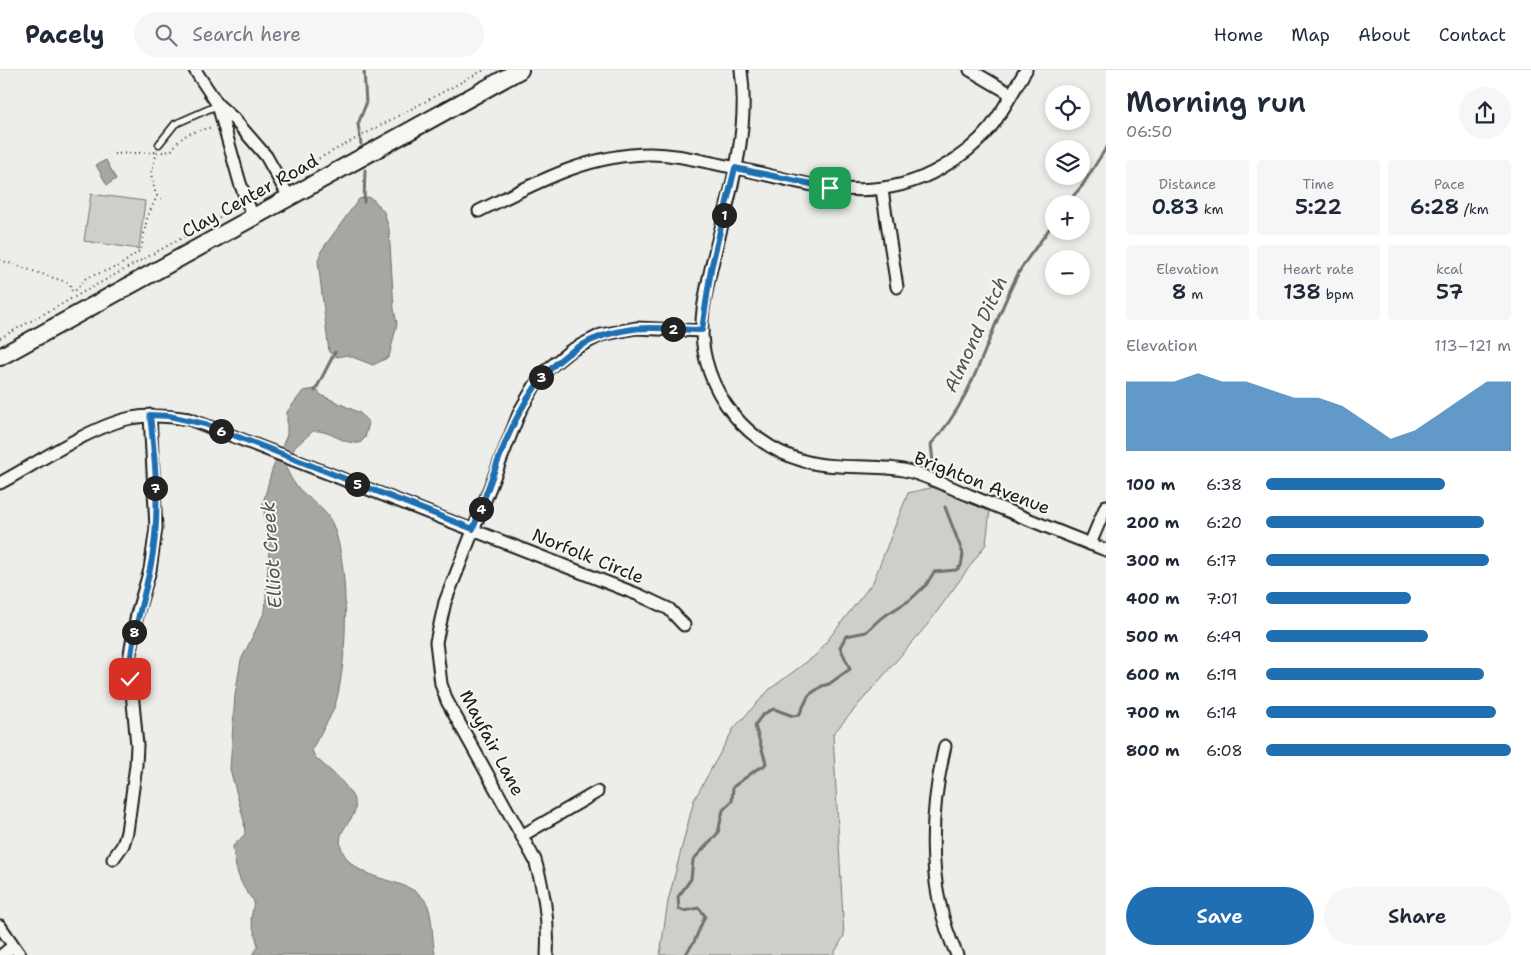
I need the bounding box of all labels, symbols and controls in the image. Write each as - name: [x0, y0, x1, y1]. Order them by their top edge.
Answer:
- search box: [134, 12, 484, 57]
- text: Pacely: [25, 19, 104, 51]
- icon: search: [152, 21, 180, 49]
- text: Search here: [192, 22, 301, 47]
- text: Home: [1214, 23, 1263, 47]
- text: Map: [1291, 23, 1330, 47]
- text: About: [1358, 23, 1411, 47]
- text: Contact: [1439, 23, 1506, 47]
- text: Morning run: [1126, 83, 1306, 121]
- map controls: [1045, 85, 1090, 295]
- button: locate: [1045, 85, 1090, 130]
- button: share: [1459, 87, 1511, 139]
- text: 06:50: [1126, 121, 1172, 142]
- button: layers: [1045, 140, 1090, 185]
- street label: Clay Center Road: [178, 149, 322, 243]
- pin: [809, 167, 851, 209]
- icon: arrive: [816, 174, 844, 202]
- text: Distance: [1159, 175, 1216, 193]
- text: Time: [1302, 175, 1335, 193]
- text: Pace: [1434, 175, 1465, 193]
- text: 0.83: [1152, 193, 1199, 221]
- text: 5:22: [1295, 193, 1342, 221]
- text: 6:28: [1410, 193, 1459, 221]
- button: +: [1045, 195, 1090, 240]
- text: km: [1199, 200, 1223, 218]
- text: /km: [1459, 200, 1489, 218]
- pin: 1: [712, 202, 736, 228]
- text: 1: [721, 206, 728, 224]
- button: −: [1045, 250, 1090, 295]
- text: Elevation: [1156, 260, 1219, 278]
- text: Heart rate: [1283, 260, 1354, 278]
- text: kcal: [1436, 260, 1463, 278]
- water label: Almond Ditch: [938, 272, 1013, 396]
- text: 8: [1172, 278, 1186, 306]
- text: 138: [1283, 278, 1321, 306]
- text: 57: [1436, 278, 1463, 306]
- text: m: [1186, 285, 1203, 303]
- text: bpm: [1321, 285, 1354, 303]
- pin: 2: [660, 316, 686, 342]
- text: 2: [669, 320, 678, 338]
- text: Elevation: [1126, 335, 1198, 356]
- text: 113–121 m: [1434, 335, 1511, 356]
- pin: 3: [528, 364, 554, 390]
- text: 3: [537, 368, 546, 386]
- pin: 6: [208, 418, 234, 444]
- text: 6: [217, 422, 226, 440]
- street label: Brighton Avenue: [910, 446, 1054, 520]
- pin: 5: [344, 472, 370, 496]
- text: 100 m: [1126, 474, 1175, 495]
- text: 6:38: [1206, 474, 1242, 495]
- text: 5: [353, 475, 362, 493]
- pin: 7: [142, 476, 168, 500]
- text: 7: [151, 479, 160, 497]
- pin: 4: [468, 496, 494, 522]
- text: 4: [477, 500, 486, 518]
- water label: Elliot Creek: [255, 501, 288, 609]
- text: 200 m: [1126, 512, 1179, 533]
- text: 6:20: [1206, 512, 1242, 533]
- street label: Norfolk Circle: [529, 523, 647, 589]
- text: 300 m: [1126, 550, 1180, 571]
- text: 6:17: [1206, 550, 1237, 571]
- text: 400 m: [1126, 588, 1180, 609]
- text: 7:01: [1206, 588, 1238, 609]
- pin: 8: [122, 620, 146, 644]
- text: 8: [130, 623, 139, 641]
- text: 500 m: [1126, 626, 1178, 647]
- text: 6:49: [1206, 626, 1242, 647]
- pin: [109, 658, 151, 700]
- text: 600 m: [1126, 664, 1180, 685]
- text: 6:19: [1206, 664, 1237, 685]
- icon: check: [116, 665, 144, 693]
- street label: Mayfair Lane: [454, 686, 530, 800]
- text: 700 m: [1126, 702, 1180, 723]
- text: 6:14: [1206, 702, 1237, 723]
- text: 800 m: [1126, 740, 1180, 761]
- text: 6:08: [1206, 740, 1243, 761]
- button: Save: [1126, 887, 1314, 945]
- button: Share: [1324, 887, 1511, 945]

